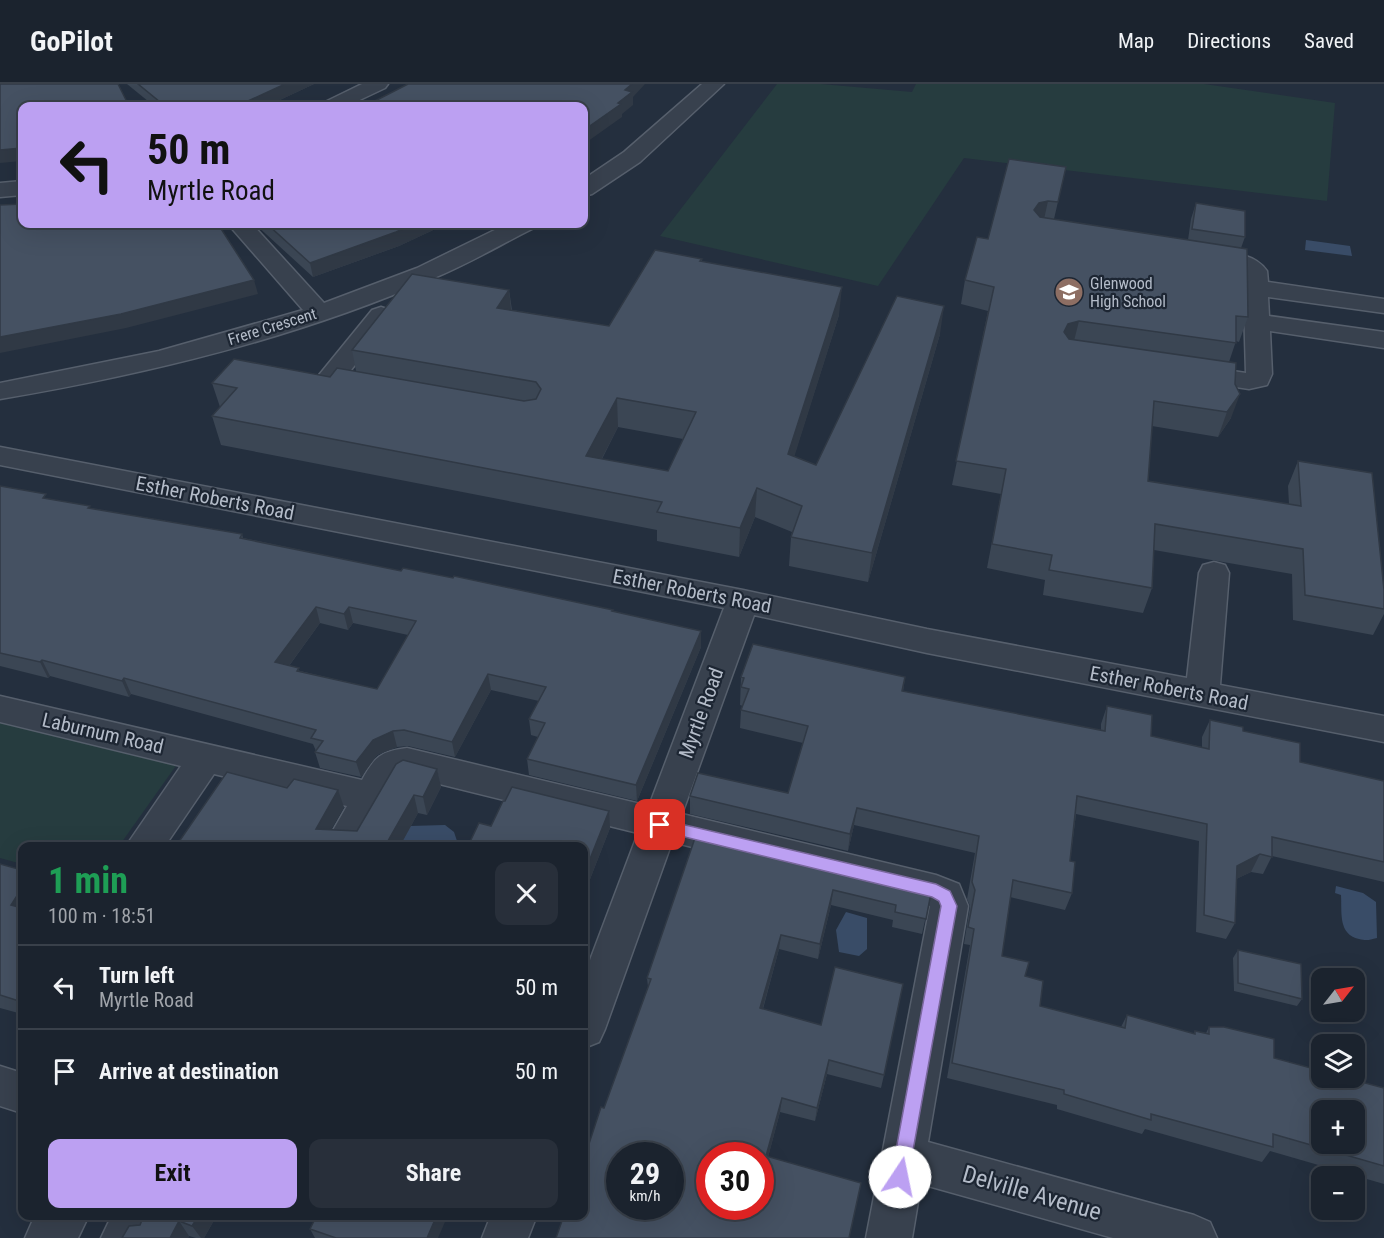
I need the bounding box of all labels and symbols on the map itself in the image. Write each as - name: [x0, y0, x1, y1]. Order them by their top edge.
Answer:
- place label: Glenwood High School: [1090, 274, 1166, 311]
- school or university icon: Glenwood High School: [1053, 276, 1085, 308]
- street label: Frere Crescent: [226, 304, 319, 349]
- street label: Esther Roberts Road: [134, 471, 296, 525]
- street label: Esther Roberts Road: [611, 564, 773, 618]
- street label: Esther Roberts Road: [1088, 661, 1250, 715]
- street label: Myrtle Road: [674, 664, 728, 762]
- street label: Laburnum Road: [40, 707, 166, 759]
- pin: [634, 799, 685, 850]
- north arrow: [1311, 968, 1365, 1022]
- speed limit sign: 30: [696, 1142, 774, 1220]
- position arrow: [868, 1145, 932, 1209]
- street label: Delville Avenue: [959, 1160, 1105, 1226]

